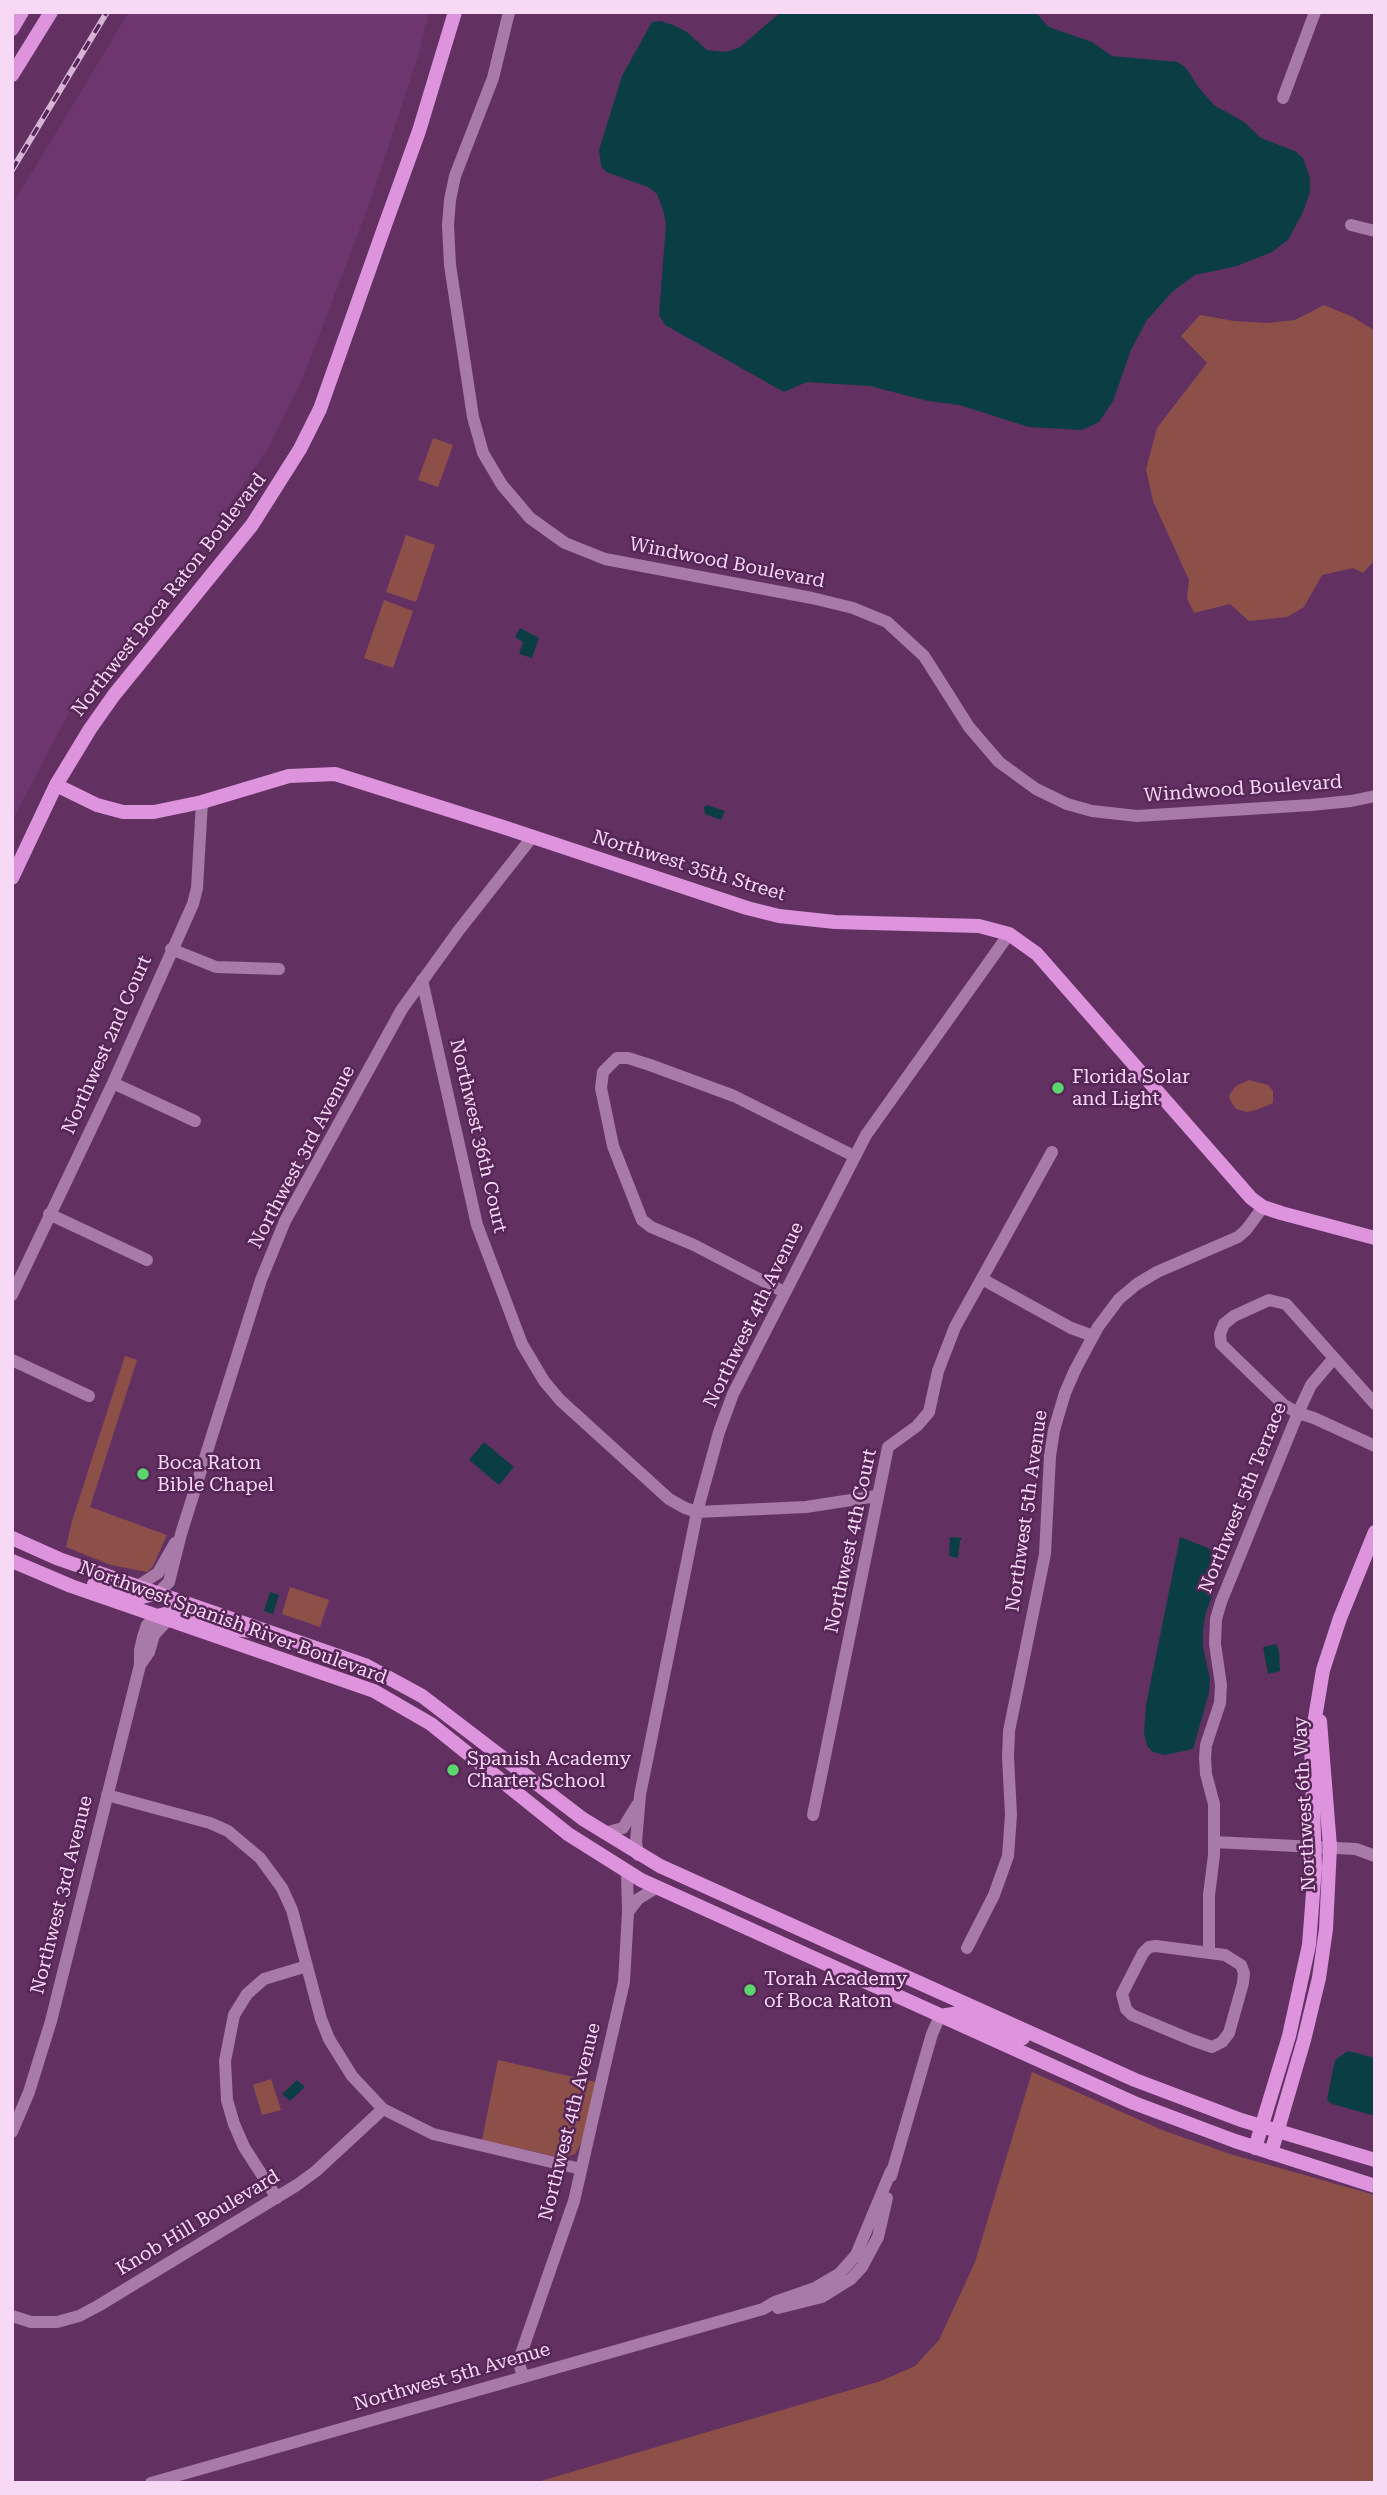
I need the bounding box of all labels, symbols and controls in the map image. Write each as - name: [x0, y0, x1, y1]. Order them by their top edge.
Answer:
- street label: Northwest Boca Raton Boulevard: [67, 469, 271, 721]
- street label: Windwood Boulevard: [627, 533, 827, 593]
- street label: Windwood Boulevard: [1143, 771, 1343, 807]
- street label: Northwest 35th Street: [590, 826, 788, 906]
- street label: Northwest 2nd Court: [57, 952, 157, 1138]
- street label: Northwest 36th Court: [445, 1037, 511, 1235]
- street label: Northwest 3rd Avenue: [244, 1062, 360, 1252]
- place label: Florida Solar and Light: [1072, 1066, 1190, 1110]
- marker: Florida Solar and Light: [1050, 1080, 1066, 1096]
- street label: Northwest 4th Avenue: [699, 1219, 809, 1411]
- street label: Northwest 5th Terrace: [1194, 1399, 1292, 1597]
- street label: Northwest 5th Avenue: [1002, 1409, 1052, 1613]
- street label: Northwest 4th Court: [820, 1447, 882, 1635]
- place label: Boca Raton Bible Chapel: [157, 1452, 274, 1496]
- marker: Boca Raton Bible Chapel: [135, 1466, 151, 1482]
- street label: Northwest Spanish River Boulevard: [76, 1557, 390, 1689]
- street label: Northwest 6th Way: [1289, 1716, 1321, 1892]
- place label: Spanish Academy Charter School: [467, 1748, 631, 1792]
- marker: Spanish Academy Charter School: [445, 1762, 461, 1778]
- street label: Northwest 3rd Avenue: [26, 1793, 98, 1997]
- place label: Torah Academy of Boca Raton: [764, 1968, 907, 2012]
- marker: Torah Academy of Boca Raton: [742, 1982, 758, 1998]
- street label: Northwest 4th Avenue: [534, 2020, 606, 2224]
- street label: Knob Hill Boulevard: [112, 2165, 284, 2281]
- street label: Northwest 5th Avenue: [351, 2338, 553, 2416]

